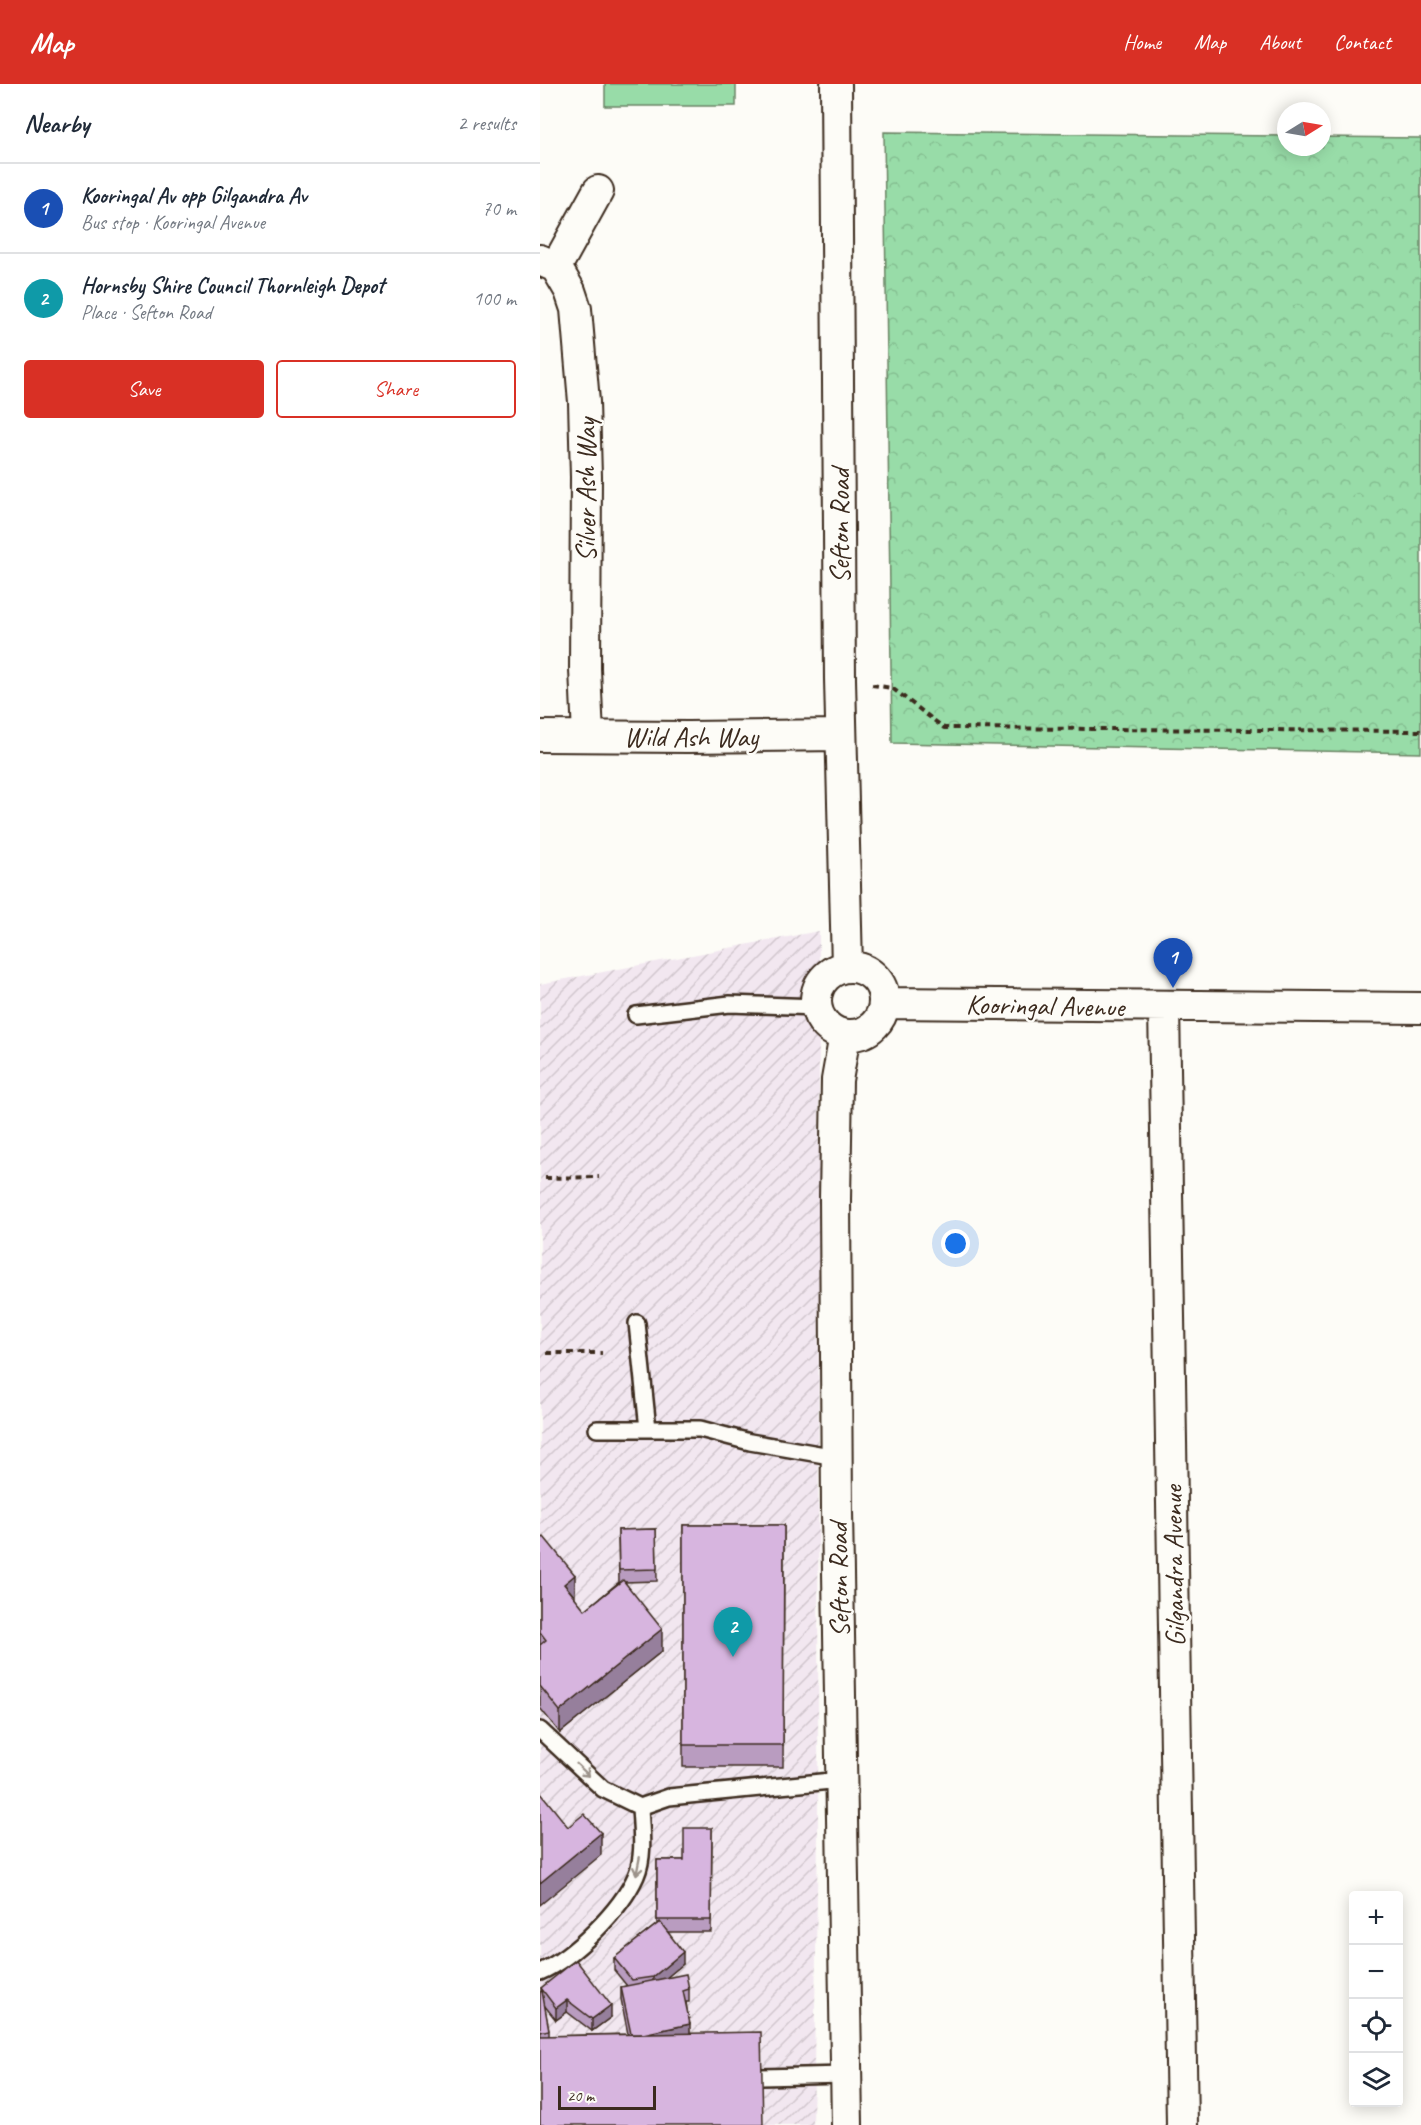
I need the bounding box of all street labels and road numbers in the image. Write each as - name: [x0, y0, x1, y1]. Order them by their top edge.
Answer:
- street label: Silver Ash Way: [568, 415, 603, 562]
- street label: Sefton Road: [822, 465, 857, 583]
- street label: Wild Ash Way: [624, 719, 760, 754]
- street label: Kooringal Avenue: [965, 987, 1126, 1024]
- street label: Gilgandra Avenue: [1155, 1483, 1192, 1647]
- street label: Sefton Road: [820, 1518, 857, 1638]

